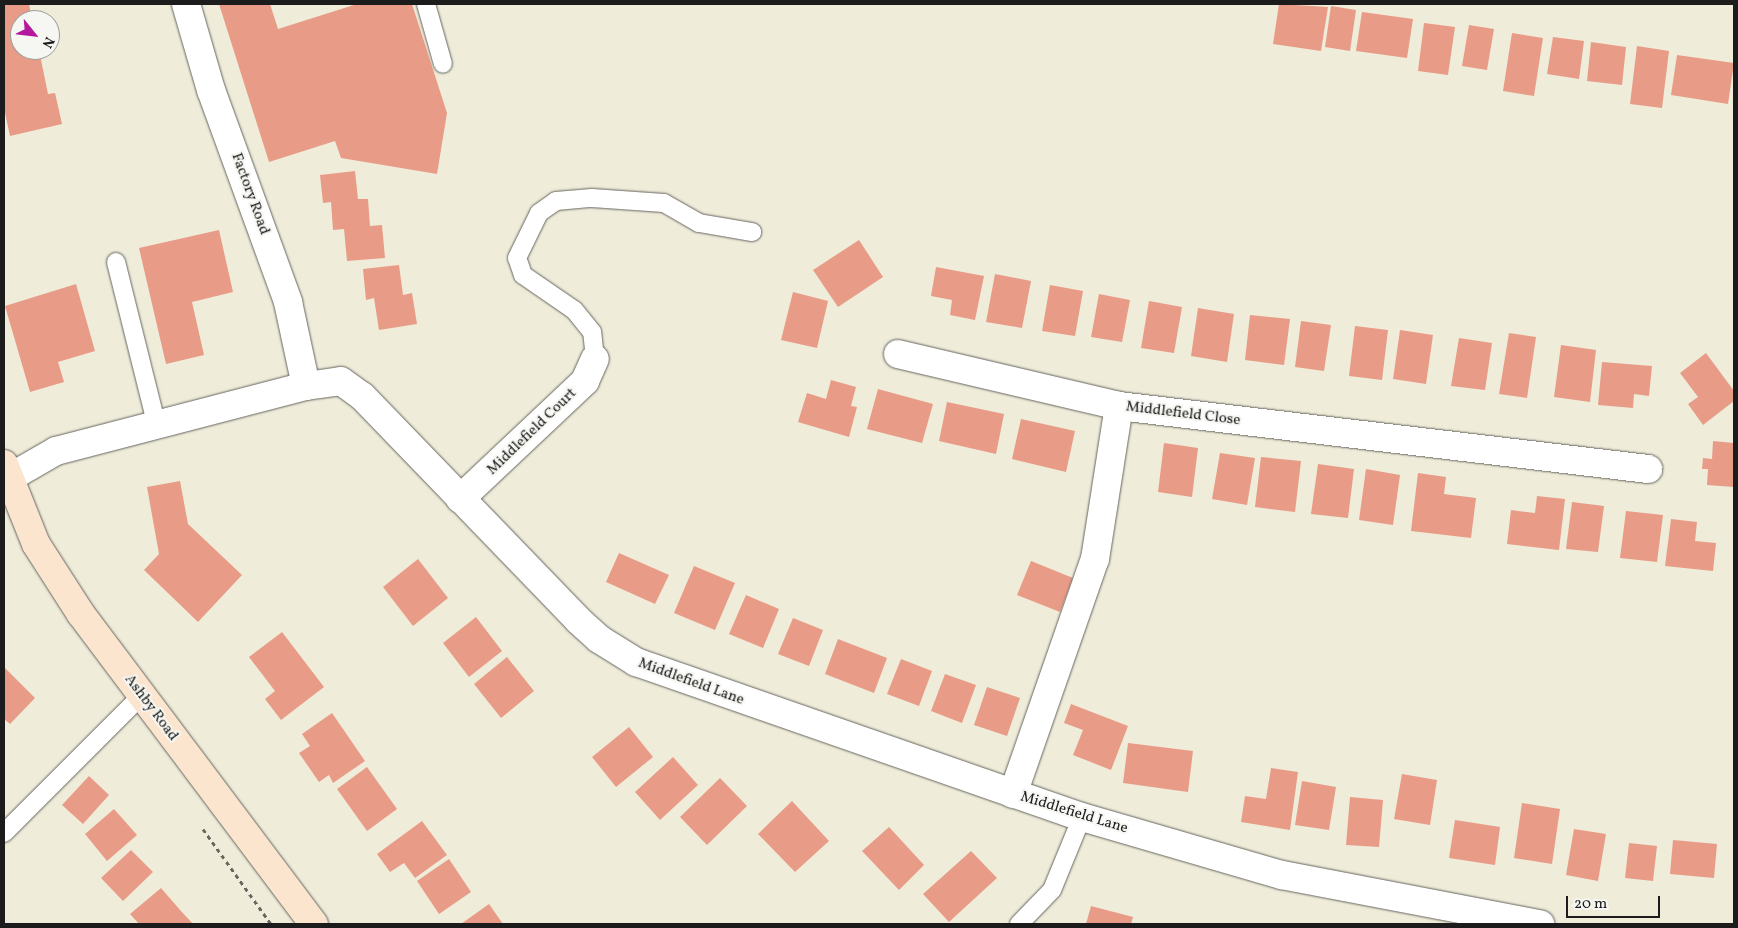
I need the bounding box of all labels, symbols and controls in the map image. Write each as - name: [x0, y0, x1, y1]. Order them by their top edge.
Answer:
- north arrow: [10, 10, 60, 60]
- text: N: [37, 33, 58, 51]
- street label: Factory Road: [227, 150, 273, 238]
- street label: Middlefield Court: [484, 385, 580, 479]
- street label: Middlefield Close: [1125, 398, 1241, 430]
- street label: Middlefield Lane: [636, 654, 746, 710]
- street label: Ashby Road: [120, 671, 182, 745]
- street label: Middlefield Lane: [1018, 788, 1130, 838]
- scale bar: [1568, 886, 1662, 918]
- text: 20 m: [1574, 894, 1607, 915]

